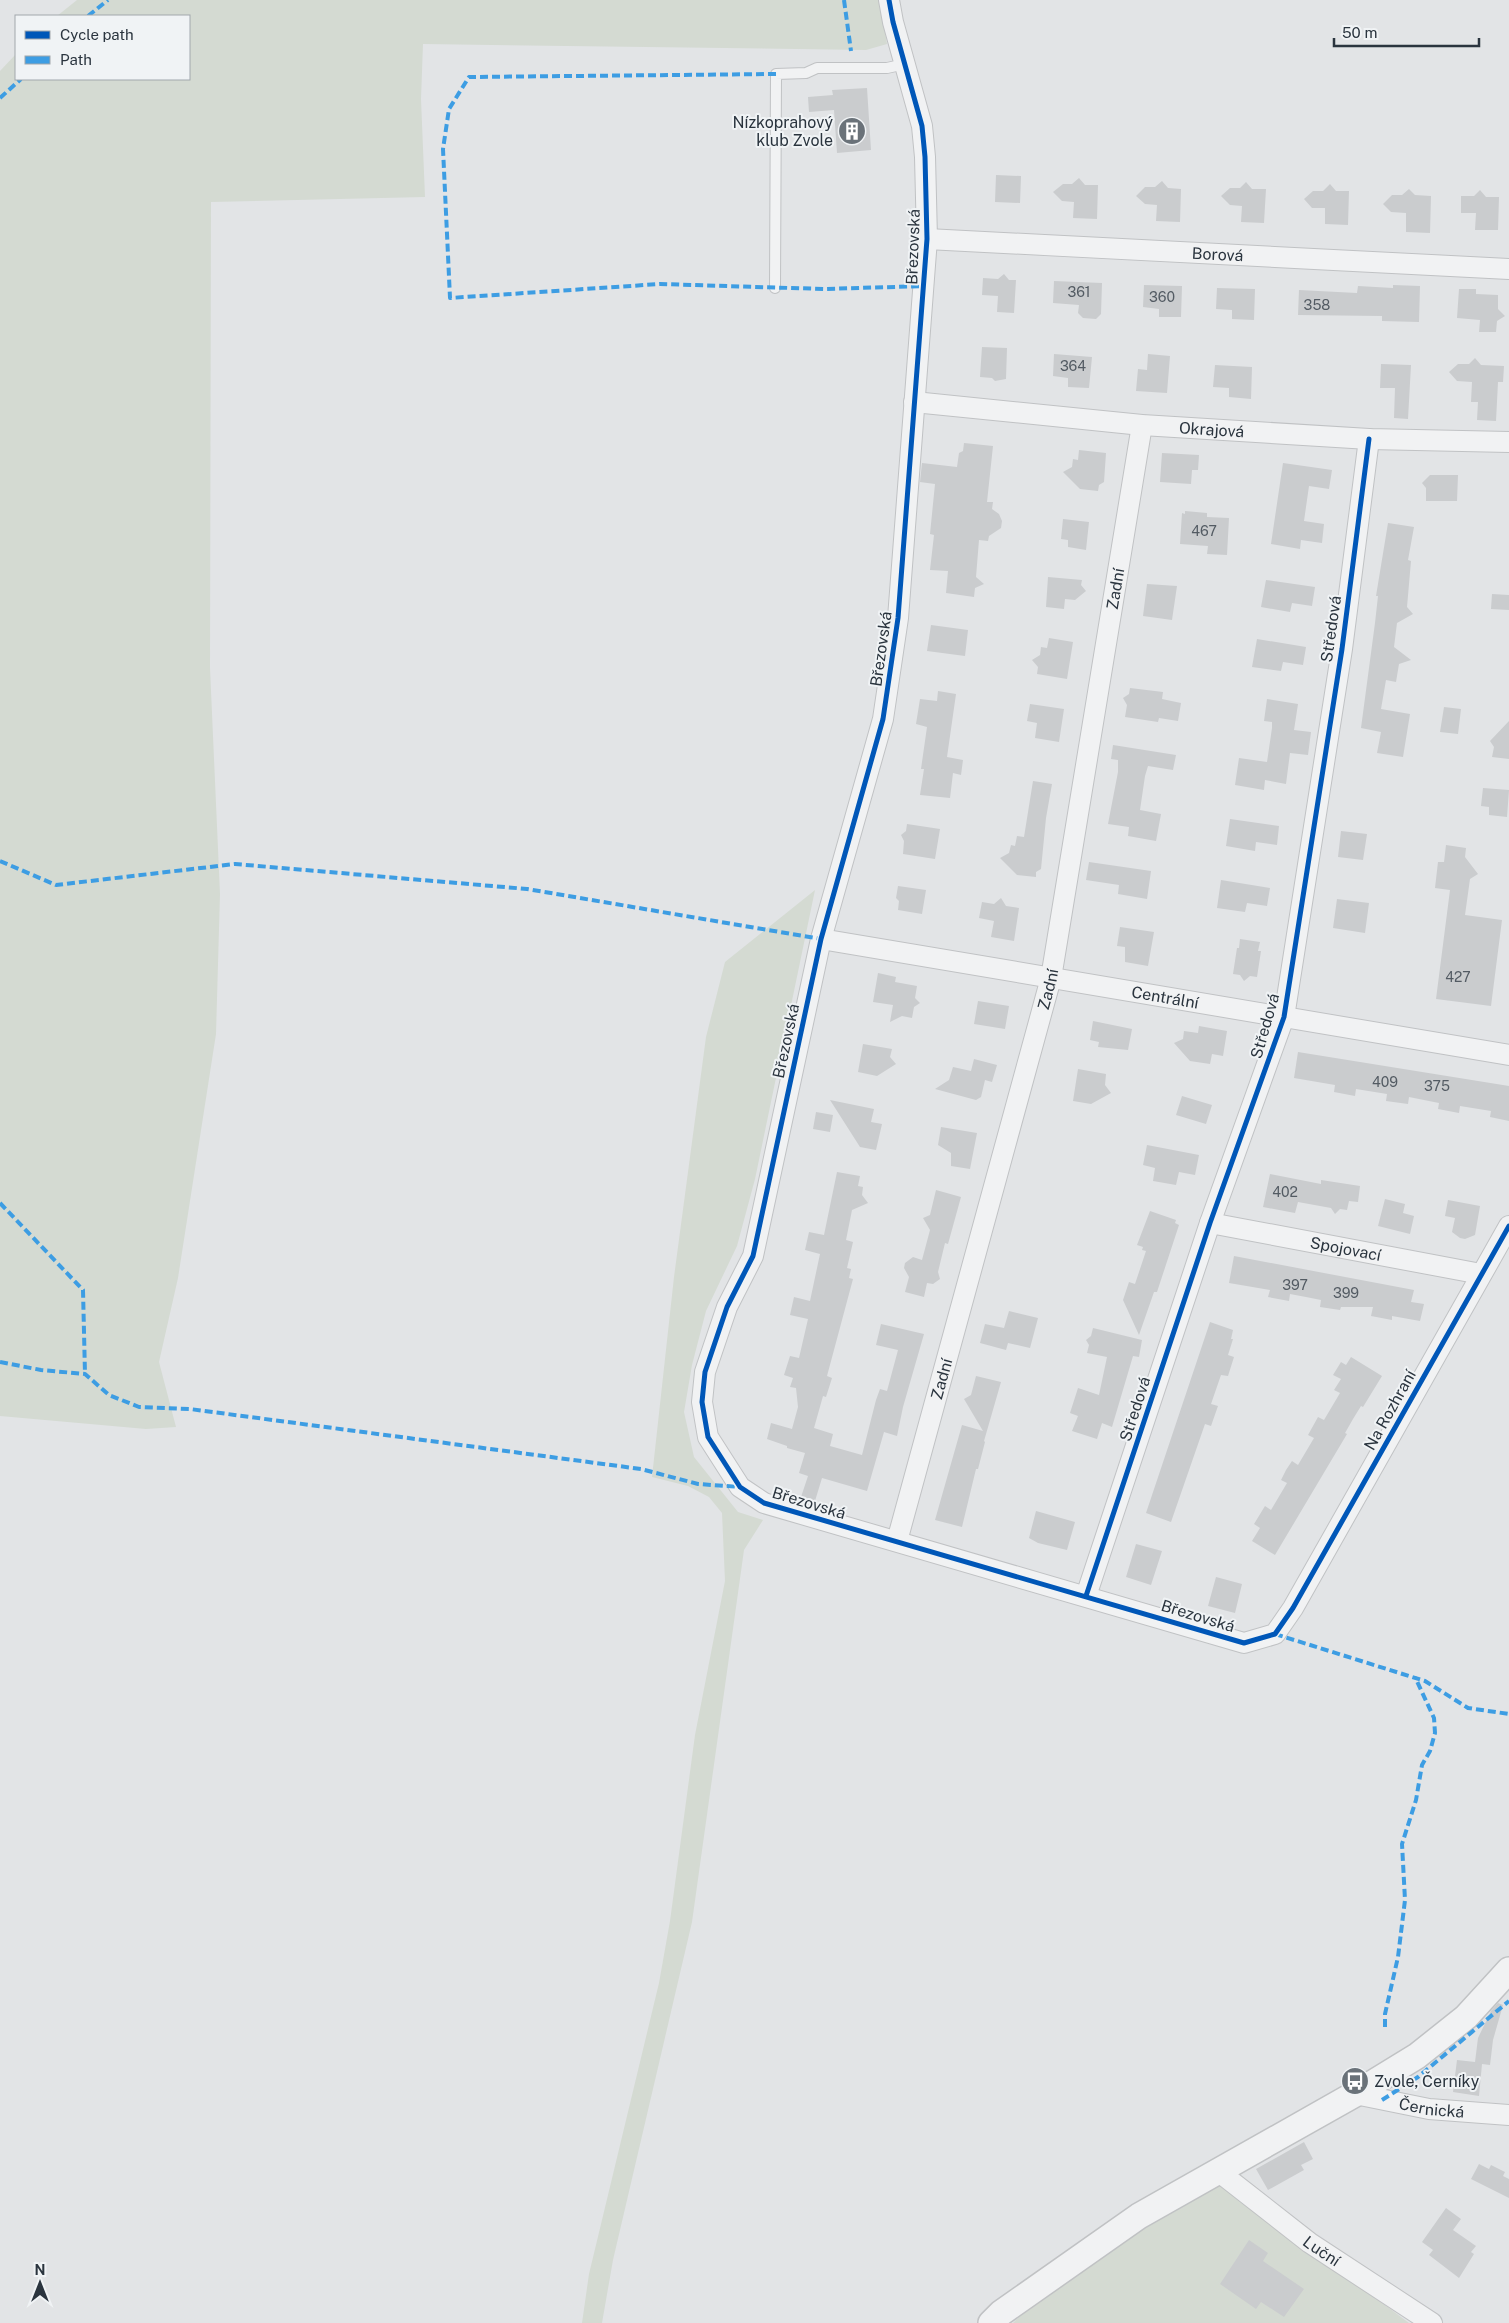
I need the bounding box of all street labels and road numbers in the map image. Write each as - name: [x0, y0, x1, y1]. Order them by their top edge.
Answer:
- street label: Březovská: [902, 209, 924, 285]
- street label: Borová: [1191, 243, 1244, 265]
- street label: Okrajová: [1179, 418, 1245, 441]
- street label: Zadní: [1102, 566, 1128, 611]
- street label: Středová: [1317, 595, 1345, 663]
- street label: Březovská: [866, 610, 896, 688]
- street label: Zadní: [1033, 966, 1062, 1012]
- street label: Centrální: [1130, 982, 1201, 1012]
- street label: Středová: [1247, 991, 1283, 1061]
- street label: Březovská: [769, 1002, 803, 1080]
- street label: Spojovací: [1309, 1233, 1384, 1265]
- street label: Zadní: [927, 1355, 956, 1402]
- street label: Na Rozhraní: [1360, 1365, 1420, 1454]
- street label: Středová: [1116, 1374, 1154, 1444]
- street label: Březovská: [770, 1483, 848, 1523]
- street label: Březovská: [1159, 1596, 1237, 1636]
- street label: Černická: [1397, 2093, 1465, 2121]
- street label: Luční: [1299, 2232, 1345, 2270]

